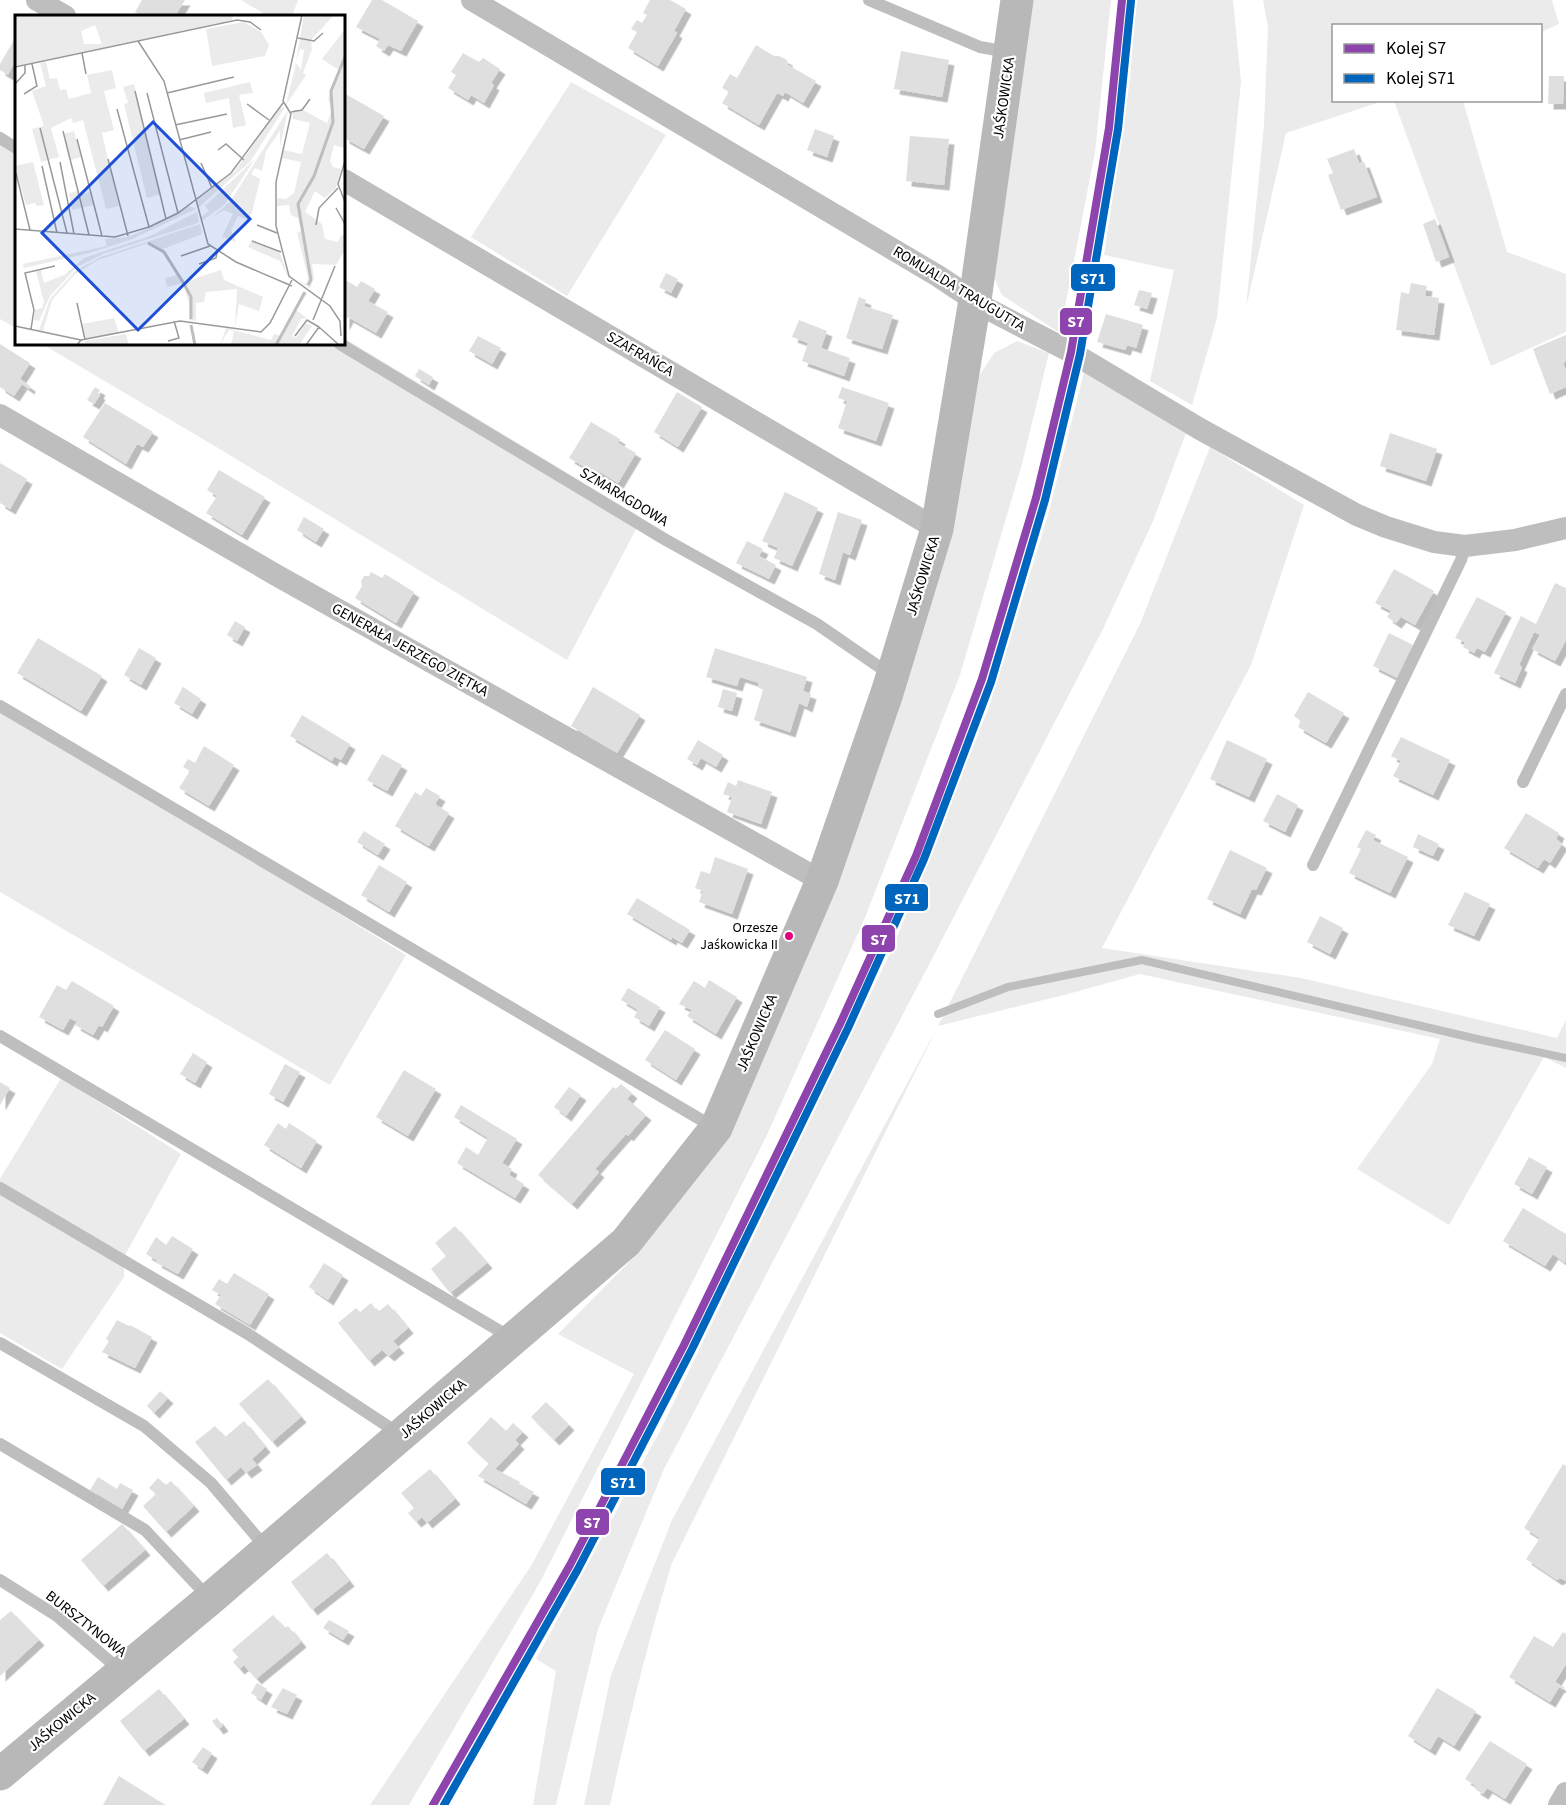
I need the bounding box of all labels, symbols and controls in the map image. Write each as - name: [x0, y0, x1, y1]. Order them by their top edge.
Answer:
- inset map: [15, 15, 345, 345]
- legend: [1332, 24, 1542, 102]
- text: Kolej S7: [1386, 36, 1446, 61]
- street label: JAŚKOWICKA: [988, 55, 1020, 140]
- text: Kolej S71: [1386, 66, 1455, 91]
- street label: ROMUALDA TRAUGUTTA: [889, 241, 1030, 337]
- line badge: S71: [1070, 263, 1116, 292]
- text: S71: [1080, 268, 1106, 290]
- line badge: S7: [1059, 307, 1093, 336]
- text: S7: [1067, 311, 1085, 333]
- street label: SZAFRAŃCA: [602, 326, 678, 382]
- street label: SZMARAGDOWA: [576, 462, 673, 532]
- street label: JAŚKOWICKA: [901, 533, 945, 619]
- street label: GENERAŁA JERZEGO ZIĘTKA: [328, 598, 493, 702]
- line badge: S71: [884, 883, 929, 912]
- text: S71: [894, 888, 920, 910]
- place label: Orzesze Jaśkowicka II: [700, 918, 778, 955]
- line badge: S7: [861, 924, 896, 953]
- text: S7: [870, 929, 888, 951]
- marker: Orzesze Jaśkowicka II: [783, 930, 795, 942]
- street label: JAŚKOWICKA: [731, 990, 783, 1075]
- street label: JAŚKOWICKA: [395, 1373, 472, 1444]
- line badge: S71: [600, 1467, 646, 1496]
- text: S71: [610, 1472, 636, 1494]
- line badge: S7: [575, 1508, 610, 1536]
- text: S7: [583, 1512, 601, 1534]
- street label: BURSZTYNOWA: [41, 1586, 132, 1663]
- street label: JAŚKOWICKA: [24, 1687, 101, 1757]

